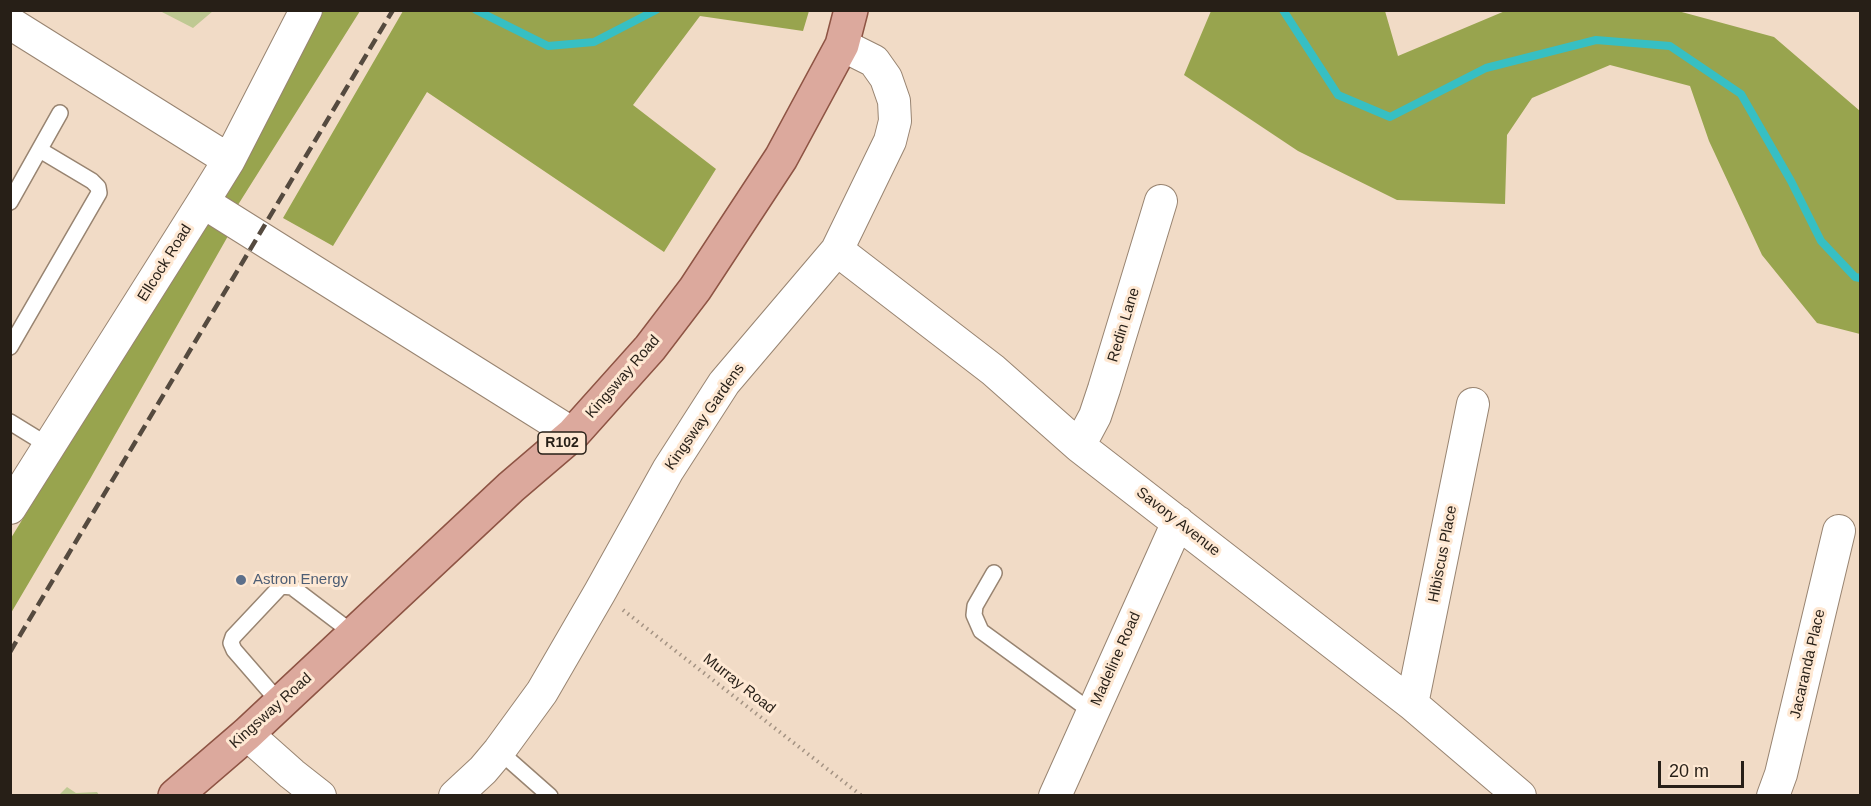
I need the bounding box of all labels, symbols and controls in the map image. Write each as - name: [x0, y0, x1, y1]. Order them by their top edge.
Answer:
- street label: Ellcock Road: [134, 221, 196, 305]
- street label: Redin Lane: [1104, 286, 1144, 364]
- street label: Kingsway Road: [582, 332, 664, 422]
- street label: Kingsway Gardens: [662, 360, 748, 474]
- road number: R102: [538, 432, 586, 454]
- street label: Savory Avenue: [1132, 484, 1224, 560]
- street label: Hibiscus Place: [1425, 504, 1461, 604]
- place label: Astron Energy: [253, 571, 348, 589]
- marker: Astron Energy: [234, 573, 248, 587]
- street label: Jacaranda Place: [1787, 608, 1829, 720]
- street label: Madeline Road: [1087, 609, 1145, 709]
- street label: Murray Road: [699, 650, 779, 718]
- street label: Kingsway Road: [226, 669, 316, 753]
- scale bar: [1661, 749, 1746, 787]
- text: 20 m: [1669, 761, 1709, 781]

